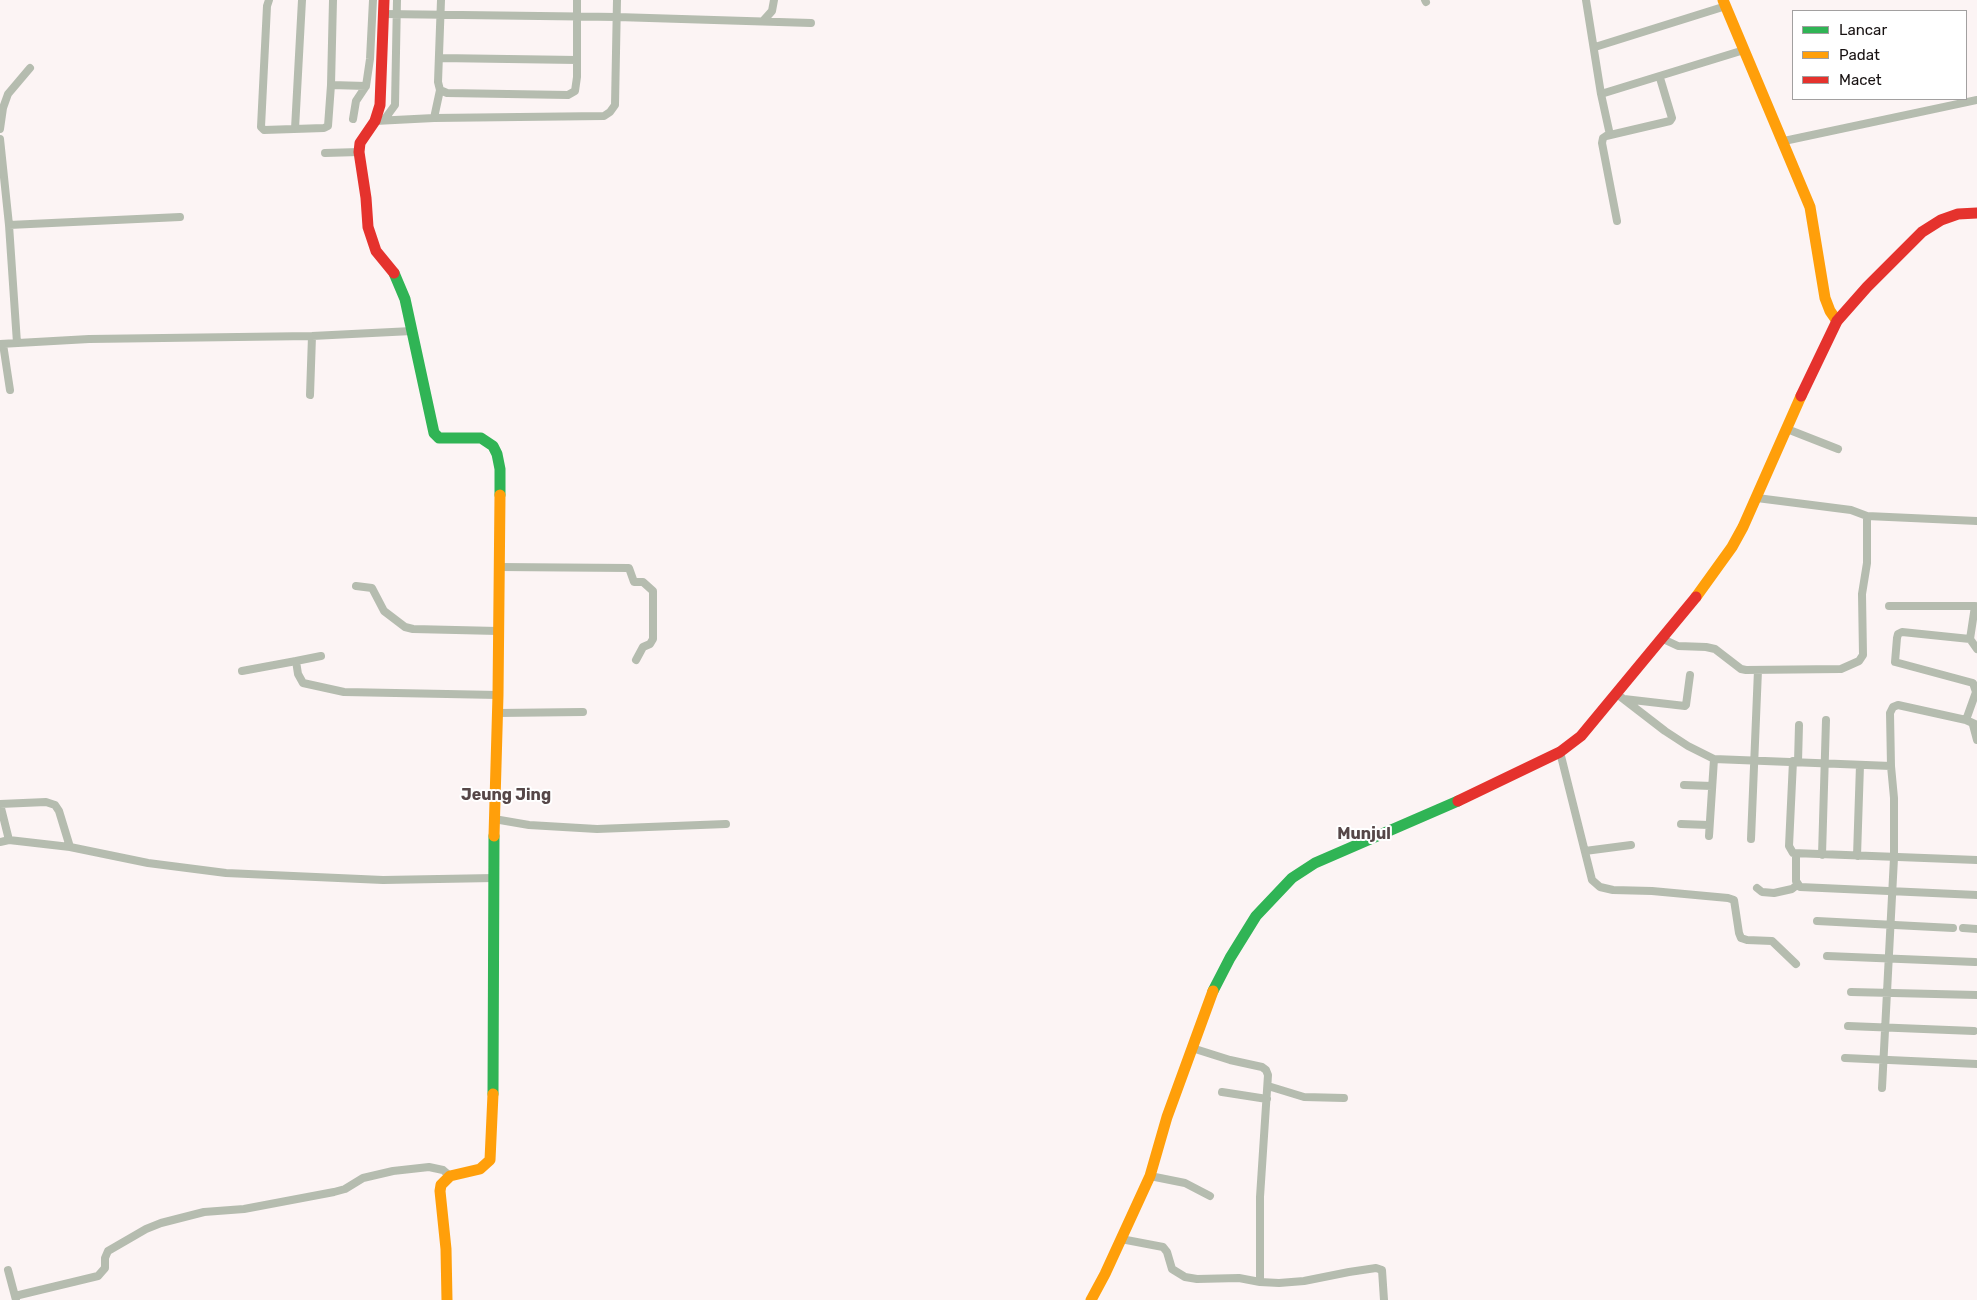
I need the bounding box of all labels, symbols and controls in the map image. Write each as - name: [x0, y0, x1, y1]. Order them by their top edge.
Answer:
- legend: [1792, 10, 1967, 100]
- text: Lancar: [1839, 21, 1887, 39]
- text: Padat: [1839, 46, 1880, 64]
- text: Macet: [1839, 71, 1882, 89]
- district label: Jeung Jing: [461, 785, 551, 805]
- district label: Munjul: [1337, 824, 1391, 844]

